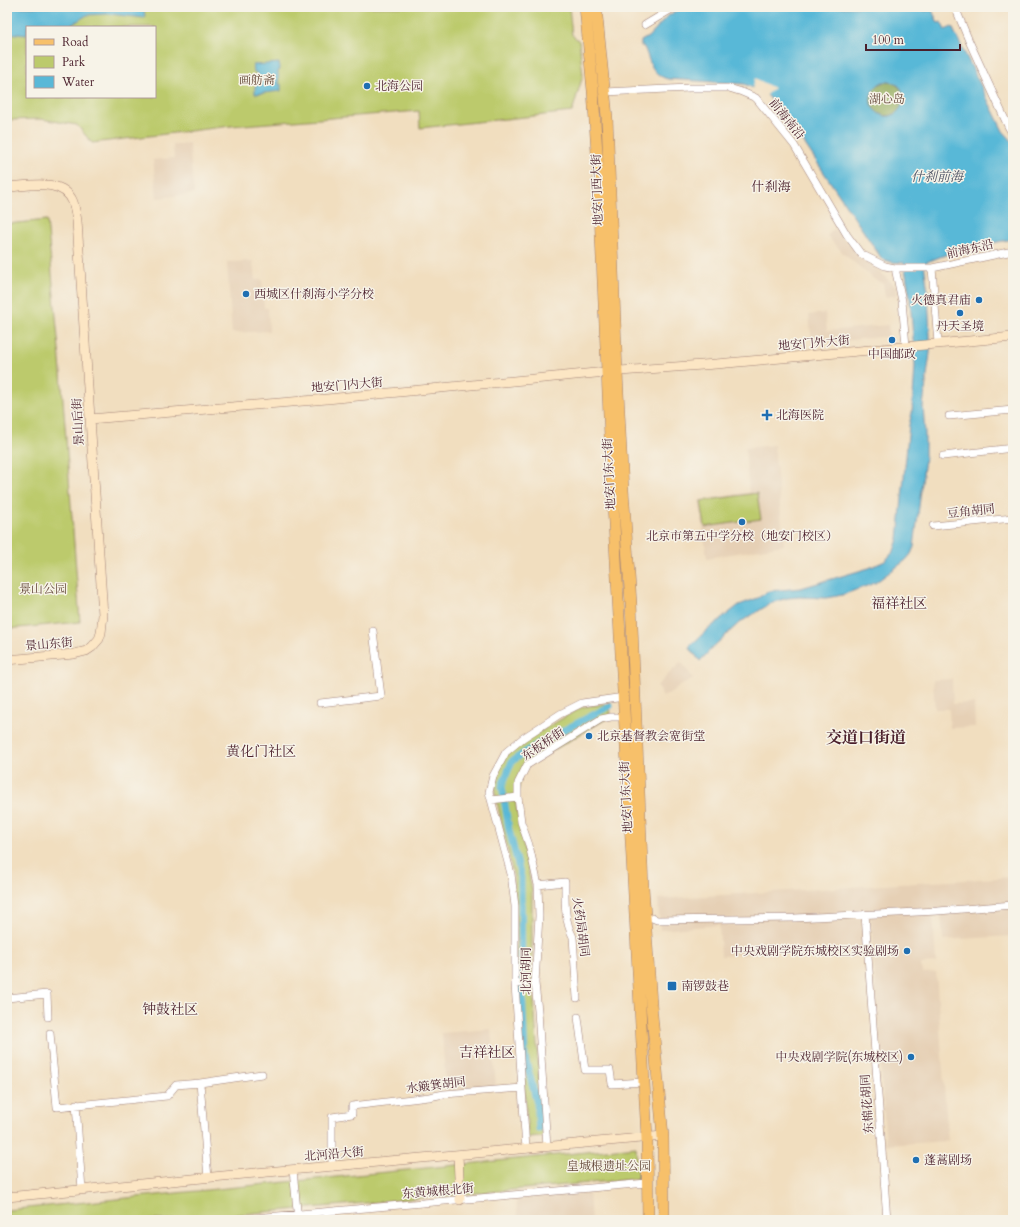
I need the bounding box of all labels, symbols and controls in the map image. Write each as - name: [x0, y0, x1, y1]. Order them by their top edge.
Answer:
- legend: [26, 26, 156, 98]
- scale bar: [866, 26, 960, 52]
- text: 100 m: [872, 32, 905, 48]
- text: Road: [62, 34, 89, 50]
- text: Park: [62, 54, 86, 70]
- park label: 画舫斋: [239, 72, 275, 88]
- text: Water: [61, 74, 95, 90]
- place label: 北海公园: [375, 78, 423, 94]
- marker: 北海公园: [362, 81, 372, 91]
- park label: 湖心岛: [869, 91, 905, 107]
- street label: 前海南沿: [766, 95, 808, 143]
- street label: 地安门西大街: [588, 153, 606, 226]
- water label: 什刹前海: [911, 168, 965, 186]
- district label: 什刹海: [751, 178, 791, 196]
- street label: 前海东沿: [945, 236, 995, 262]
- place label: 西城区什刹海小学分校: [254, 286, 374, 302]
- marker: 西城区什刹海小学分校: [241, 289, 251, 299]
- place label: 火德真君庙: [911, 292, 971, 308]
- marker: 火德真君庙: [974, 295, 984, 305]
- marker: 丹天圣境: [955, 308, 965, 318]
- place label: 丹天圣境: [936, 318, 984, 334]
- street label: 地安门外大街: [777, 332, 852, 354]
- marker: 中国邮政: [887, 335, 897, 345]
- place label: 中国邮政: [868, 346, 916, 362]
- street label: 地安门内大街: [310, 374, 385, 396]
- street label: 景山后街: [69, 397, 87, 446]
- place label: 北海医院: [776, 407, 824, 423]
- marker: 北海医院: [761, 409, 773, 421]
- street label: 地安门东大街: [599, 437, 619, 510]
- street label: 豆角胡同: [946, 501, 996, 521]
- marker: 北京市第五中学分校（地安门校区）: [737, 517, 747, 527]
- place label: 北京市第五中学分校（地安门校区）: [646, 528, 838, 544]
- park label: 景山公园: [19, 581, 67, 597]
- district label: 福祥社区: [871, 594, 927, 613]
- street label: 景山东街: [24, 634, 75, 654]
- street label: 东板桥街: [519, 723, 568, 764]
- district label: 交道口街道: [826, 727, 906, 749]
- place label: 北京基督教会宽街堂: [597, 728, 705, 744]
- marker: 北京基督教会宽街堂: [584, 731, 594, 741]
- district label: 黄化门社区: [226, 742, 296, 761]
- street label: 地安门东大街: [616, 760, 636, 833]
- street label: 火药局胡同: [569, 896, 593, 958]
- place label: 中央戏剧学院东城校区实验剧场: [731, 943, 899, 959]
- marker: 中央戏剧学院东城校区实验剧场: [902, 946, 912, 956]
- street label: 北河胡同: [518, 947, 534, 995]
- place label: 南锣鼓巷: [681, 978, 729, 994]
- marker: 南锣鼓巷: [666, 980, 678, 992]
- district label: 钟鼓社区: [142, 1000, 198, 1019]
- district label: 吉祥社区: [459, 1043, 515, 1062]
- place label: 中央戏剧学院(东城校区): [775, 1049, 903, 1065]
- marker: 中央戏剧学院(东城校区): [906, 1052, 916, 1062]
- street label: 水簸箕胡同: [405, 1073, 467, 1097]
- street label: 东棉花胡同: [857, 1074, 877, 1134]
- street label: 北河沿大街: [303, 1143, 366, 1165]
- place label: 蓬蒿剧场: [924, 1152, 972, 1168]
- marker: 蓬蒿剧场: [911, 1155, 921, 1165]
- park label: 皇城根遗址公园: [567, 1158, 651, 1174]
- street label: 东黄城根北街: [401, 1180, 476, 1202]

